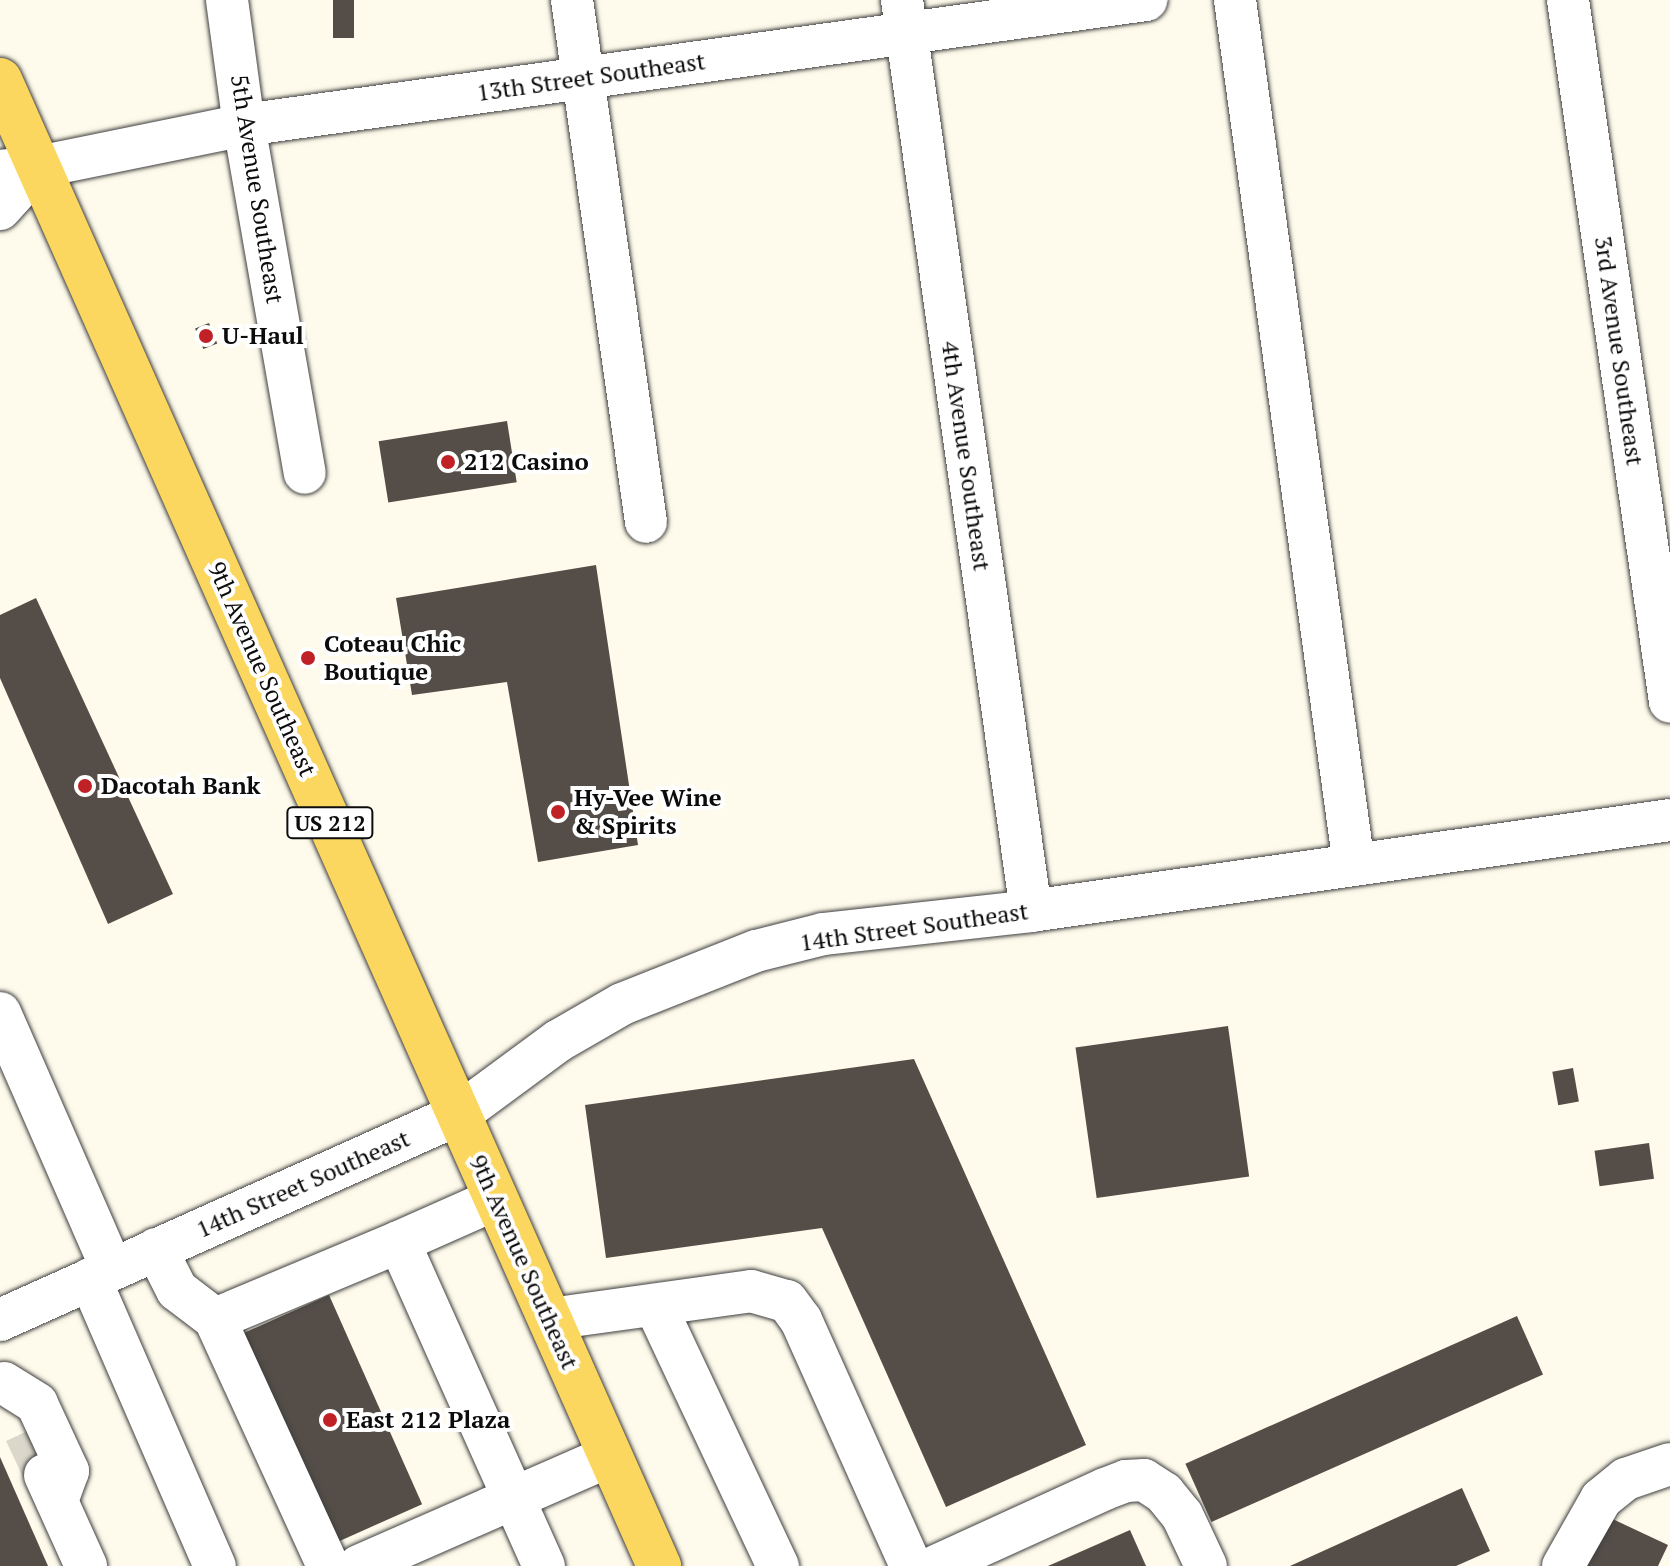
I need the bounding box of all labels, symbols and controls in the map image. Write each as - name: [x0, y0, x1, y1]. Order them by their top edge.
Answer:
- street label: 13th Street Southeast: [475, 47, 707, 107]
- street label: 5th Avenue Southeast: [225, 72, 289, 306]
- street label: 3rd Avenue Southeast: [1589, 234, 1649, 468]
- place label: U-Haul: [222, 322, 304, 350]
- marker: U-Haul: [197, 327, 215, 345]
- street label: 4th Avenue Southeast: [936, 339, 996, 573]
- place label: 212 Casino: [464, 448, 589, 476]
- marker: 212 Casino: [439, 453, 457, 471]
- street label: 9th Avenue Southeast: [202, 557, 322, 781]
- place label: Coteau Chic Boutique: [324, 630, 461, 686]
- marker: Coteau Chic Boutique: [299, 649, 317, 667]
- place label: Dacotah Bank: [101, 772, 261, 800]
- marker: Dacotah Bank: [76, 777, 94, 795]
- place label: Hy-Vee Wine & Spirits: [574, 784, 722, 840]
- marker: Hy-Vee Wine & Spirits: [549, 803, 567, 821]
- road number: US 212: [286, 805, 374, 841]
- street label: 14th Street Southeast: [798, 897, 1030, 957]
- street label: 14th Street Southeast: [192, 1124, 414, 1244]
- street label: 9th Avenue Southeast: [464, 1150, 584, 1374]
- place label: East 212 Plaza: [346, 1406, 510, 1434]
- marker: East 212 Plaza: [321, 1411, 339, 1429]

